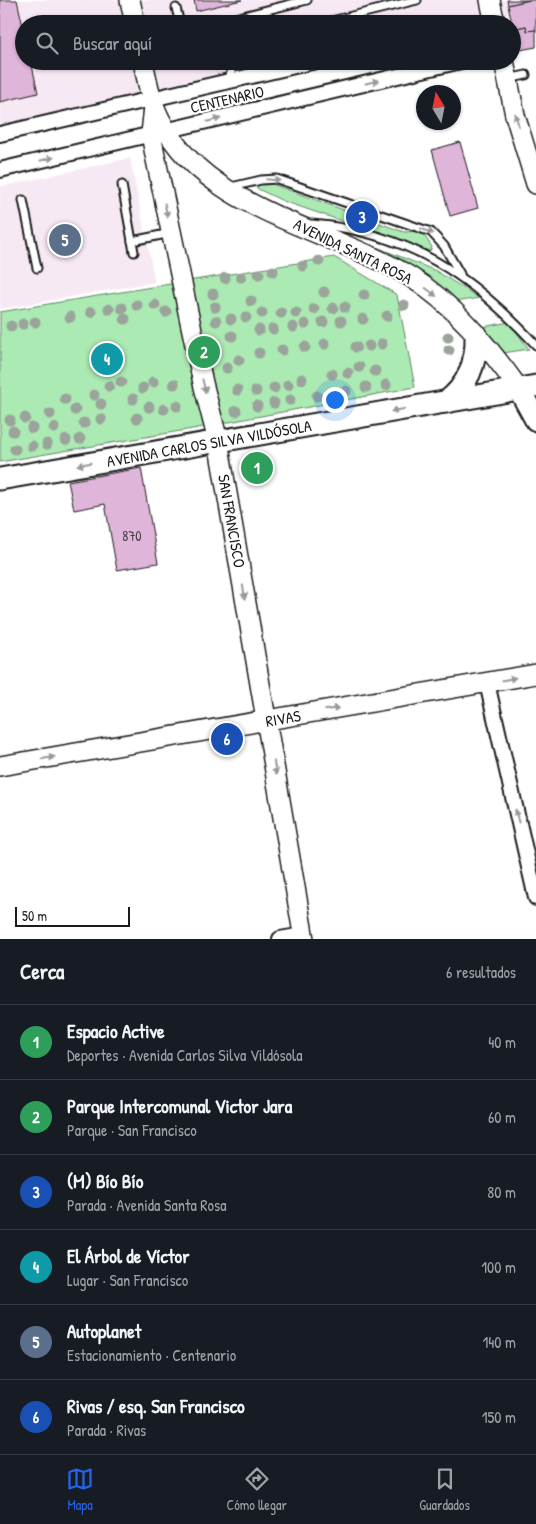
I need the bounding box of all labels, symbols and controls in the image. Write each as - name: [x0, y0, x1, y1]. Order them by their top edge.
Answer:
- search box: [15, 15, 521, 70]
- icon: search: [33, 29, 61, 57]
- text: Buscar aquí: [73, 30, 152, 56]
- one-way arrow: [365, 78, 380, 86]
- street label: CENTENARIO: [188, 80, 266, 118]
- north arrow: [416, 85, 461, 130]
- one-way arrow: [512, 113, 520, 128]
- one-way arrow: [207, 116, 222, 124]
- one-way arrow: [40, 155, 55, 163]
- one-way arrow: [265, 176, 281, 184]
- pin: 3: [346, 198, 378, 236]
- one-way arrow: [163, 202, 171, 218]
- street label: AVENIDA SANTA ROSA: [290, 213, 416, 289]
- pin: 5: [49, 221, 81, 259]
- one-way arrow: [420, 227, 435, 235]
- one-way arrow: [424, 287, 438, 297]
- pin: 2: [188, 333, 220, 371]
- pin: 4: [91, 340, 123, 378]
- one-way arrow: [200, 378, 208, 393]
- your location: [322, 387, 348, 413]
- one-way arrow: [390, 406, 406, 414]
- street label: AVENIDA CARLOS SILVA VILDÓSOLA: [105, 414, 313, 472]
- pin: 1: [241, 449, 273, 487]
- one-way arrow: [76, 461, 92, 469]
- street label: SAN FRANCISCO: [213, 473, 251, 570]
- house number: 870: [122, 526, 142, 545]
- one-way arrow: [241, 585, 249, 601]
- one-way arrow: [502, 675, 517, 683]
- street label: RIVAS: [264, 704, 303, 732]
- one-way arrow: [324, 705, 340, 713]
- pin: 6: [211, 720, 243, 758]
- one-way arrow: [40, 753, 56, 761]
- one-way arrow: [271, 761, 279, 777]
- one-way arrow: [513, 808, 521, 824]
- scale bar: [15, 904, 130, 927]
- text: 50 m: [22, 906, 47, 925]
- text: Cerca: [20, 957, 64, 986]
- text: 6 resultados: [446, 961, 516, 983]
- text: Espacio Active: [67, 1018, 165, 1044]
- text: 1: [33, 1031, 39, 1053]
- text: 40 m: [488, 1031, 516, 1053]
- text: Deportes · Avenida Carlos Silva Vildósola: [67, 1044, 303, 1066]
- text: Parque Intercomunal Victor Jara: [67, 1093, 292, 1119]
- text: 2: [32, 1106, 40, 1128]
- text: 60 m: [488, 1106, 516, 1128]
- text: Parque · San Francisco: [67, 1119, 197, 1141]
- text: (M) Bío Bío: [67, 1168, 143, 1194]
- text: 3: [32, 1181, 40, 1203]
- text: 80 m: [487, 1181, 516, 1203]
- text: Parada · Avenida Santa Rosa: [67, 1194, 227, 1216]
- text: El Árbol de Víctor: [67, 1243, 189, 1269]
- text: 4: [33, 1256, 39, 1278]
- text: 100 m: [481, 1256, 516, 1278]
- text: Lugar · San Francisco: [67, 1269, 188, 1291]
- text: Autoplanet: [67, 1318, 141, 1344]
- text: 5: [33, 1331, 39, 1353]
- text: 140 m: [482, 1331, 516, 1353]
- text: Estacionamiento · Centenario: [67, 1344, 236, 1366]
- text: Rivas / esq. San Francisco: [67, 1393, 245, 1419]
- text: 6: [33, 1406, 39, 1428]
- text: 150 m: [482, 1406, 516, 1428]
- text: Parada · Rivas: [67, 1419, 146, 1441]
- tab: Mapa: [66, 1465, 94, 1514]
- tab: Cómo llegar: [226, 1465, 287, 1514]
- tab: Guardados: [419, 1465, 470, 1514]

